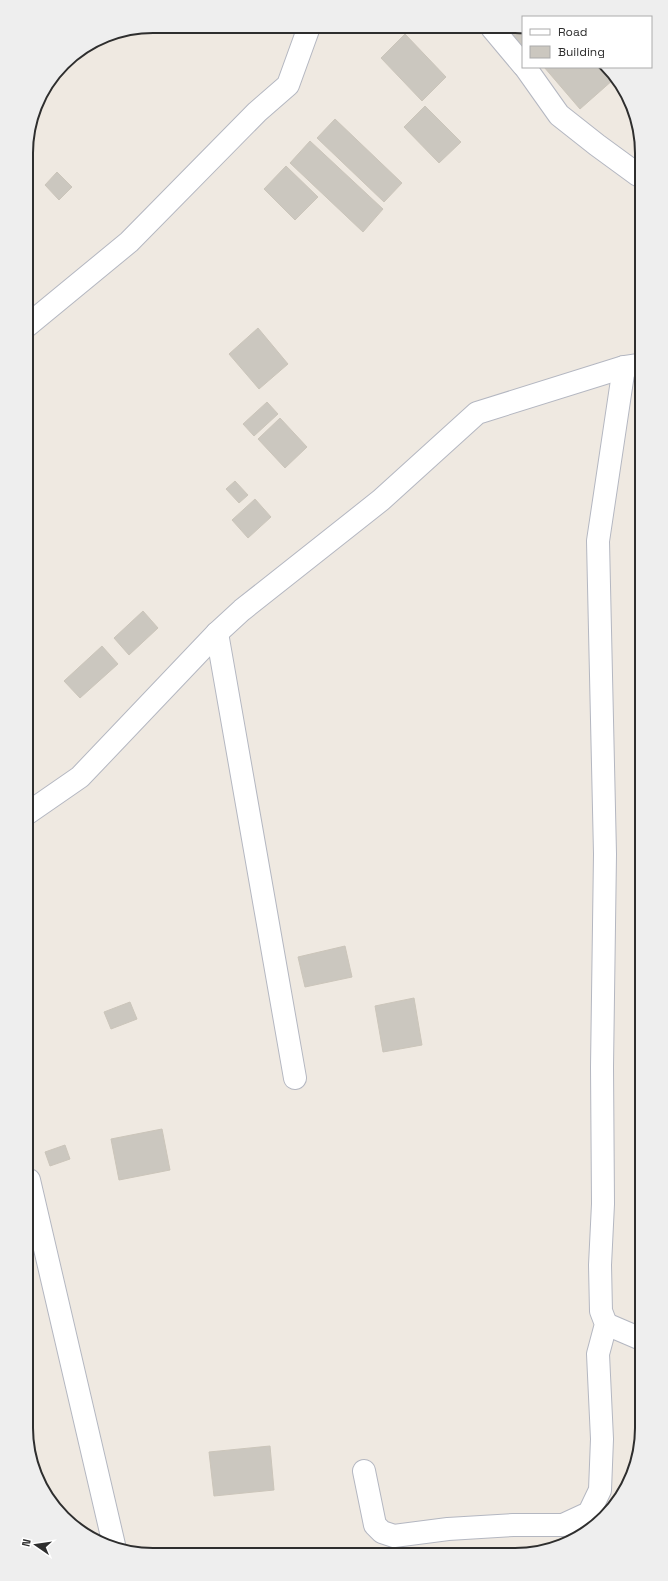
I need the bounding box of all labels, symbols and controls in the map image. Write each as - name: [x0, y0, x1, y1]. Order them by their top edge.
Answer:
- legend: [522, 16, 652, 68]
- text: Road: [558, 24, 587, 40]
- text: Building: [558, 44, 605, 60]
- north arrow: [16, 1525, 56, 1565]
- text: N: [19, 1538, 34, 1548]

